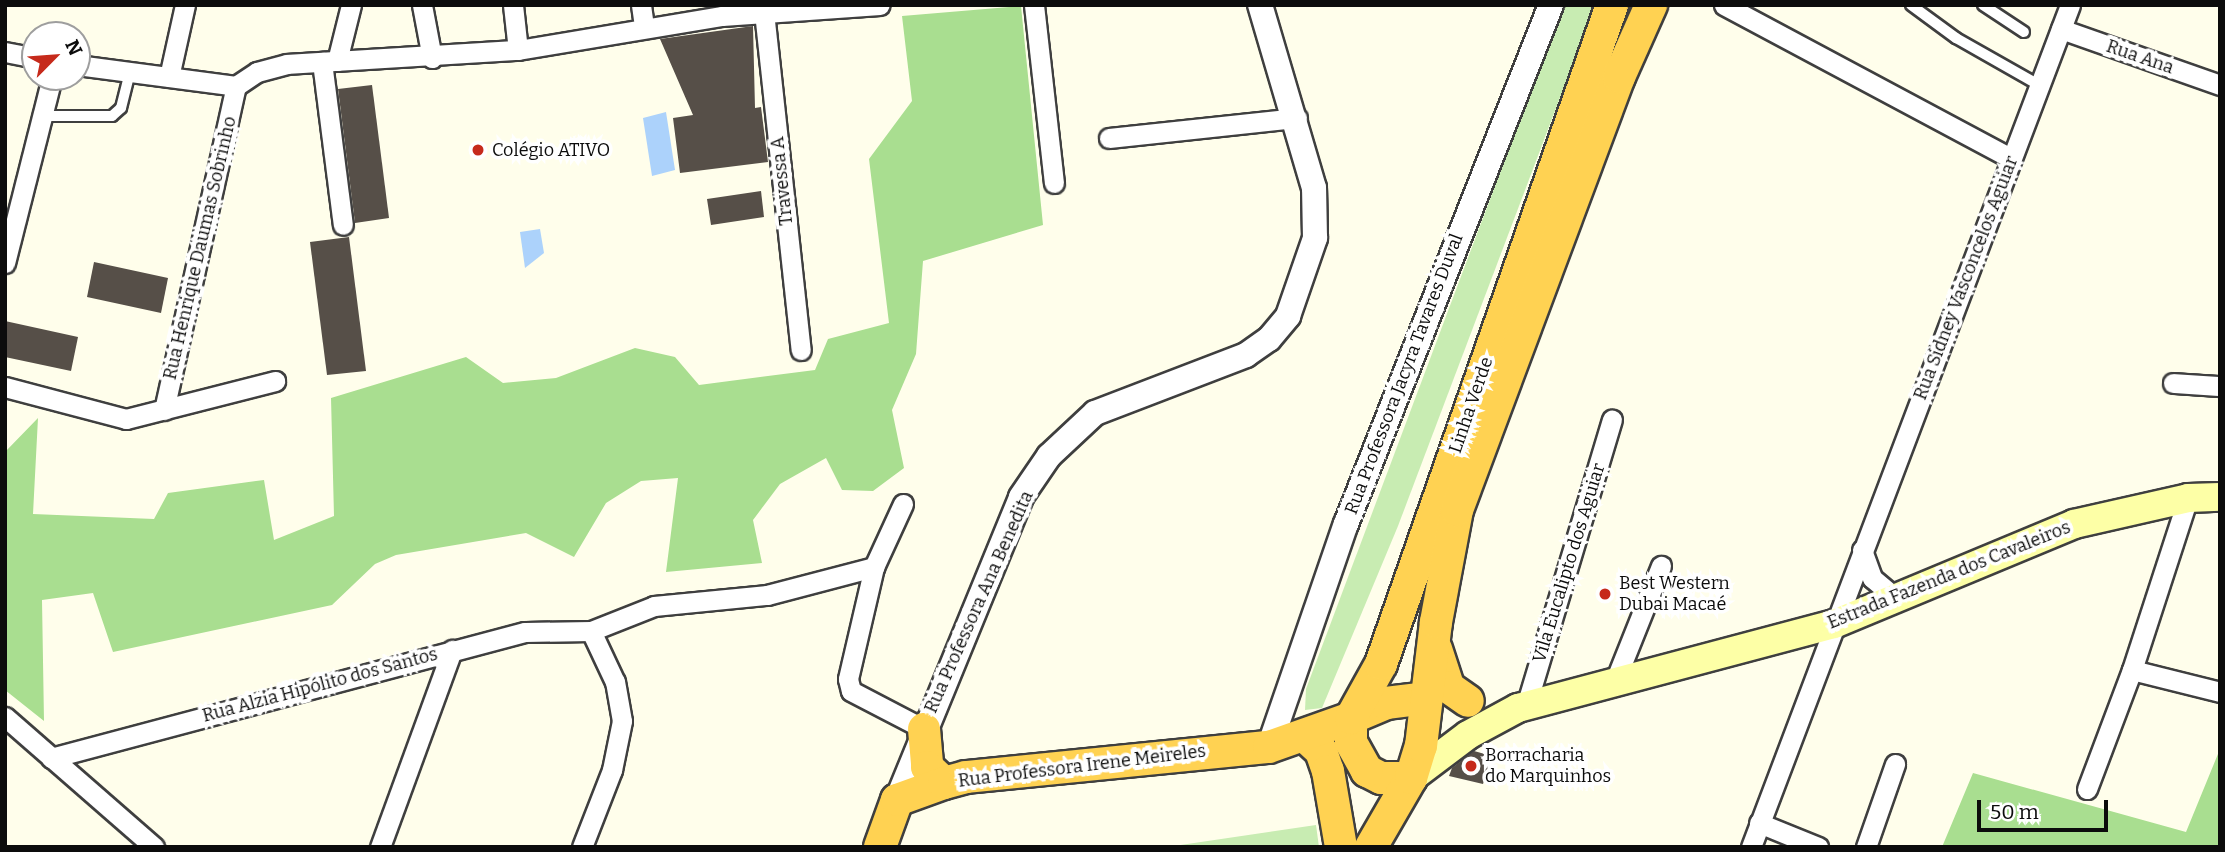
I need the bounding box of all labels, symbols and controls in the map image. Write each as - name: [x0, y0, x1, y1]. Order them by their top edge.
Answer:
- north arrow: [21, 21, 91, 91]
- street label: Rua Ana: [2103, 35, 2177, 79]
- text: N: [60, 36, 87, 59]
- street label: Rua Henrique Daumas Sobrinho: [159, 114, 241, 382]
- street label: Travessa A: [767, 135, 797, 227]
- place label: Colégio ATIVO: [492, 139, 610, 161]
- marker: Colégio ATIVO: [470, 142, 486, 158]
- street label: Rua Sidney Vasconcelos Aguiar: [1909, 153, 2023, 403]
- street label: Rua Professora Jacyra Tavares Duval: [1340, 231, 1468, 517]
- street label: Linha Verde: [1444, 354, 1498, 456]
- street label: Vila Eucalipto dos Aguiar: [1528, 461, 1610, 665]
- street label: Rua Professora Ana Benedita: [920, 488, 1038, 716]
- street label: Estrada Fazenda dos Cavaleiros: [1824, 516, 2074, 634]
- place label: Best Western Dubai Macaé: [1619, 573, 1730, 616]
- marker: Best Western Dubai Macaé: [1597, 586, 1613, 602]
- street label: Rua Alzia Hipólito dos Santos: [200, 643, 440, 727]
- street label: Rua Professora Irene Meireles: [957, 740, 1207, 792]
- place label: Borracharia do Marquinhos: [1485, 745, 1611, 788]
- marker: Borracharia do Marquinhos: [1463, 758, 1479, 774]
- scale bar: [1980, 786, 2111, 830]
- text: 50 m: [1990, 799, 2039, 825]

